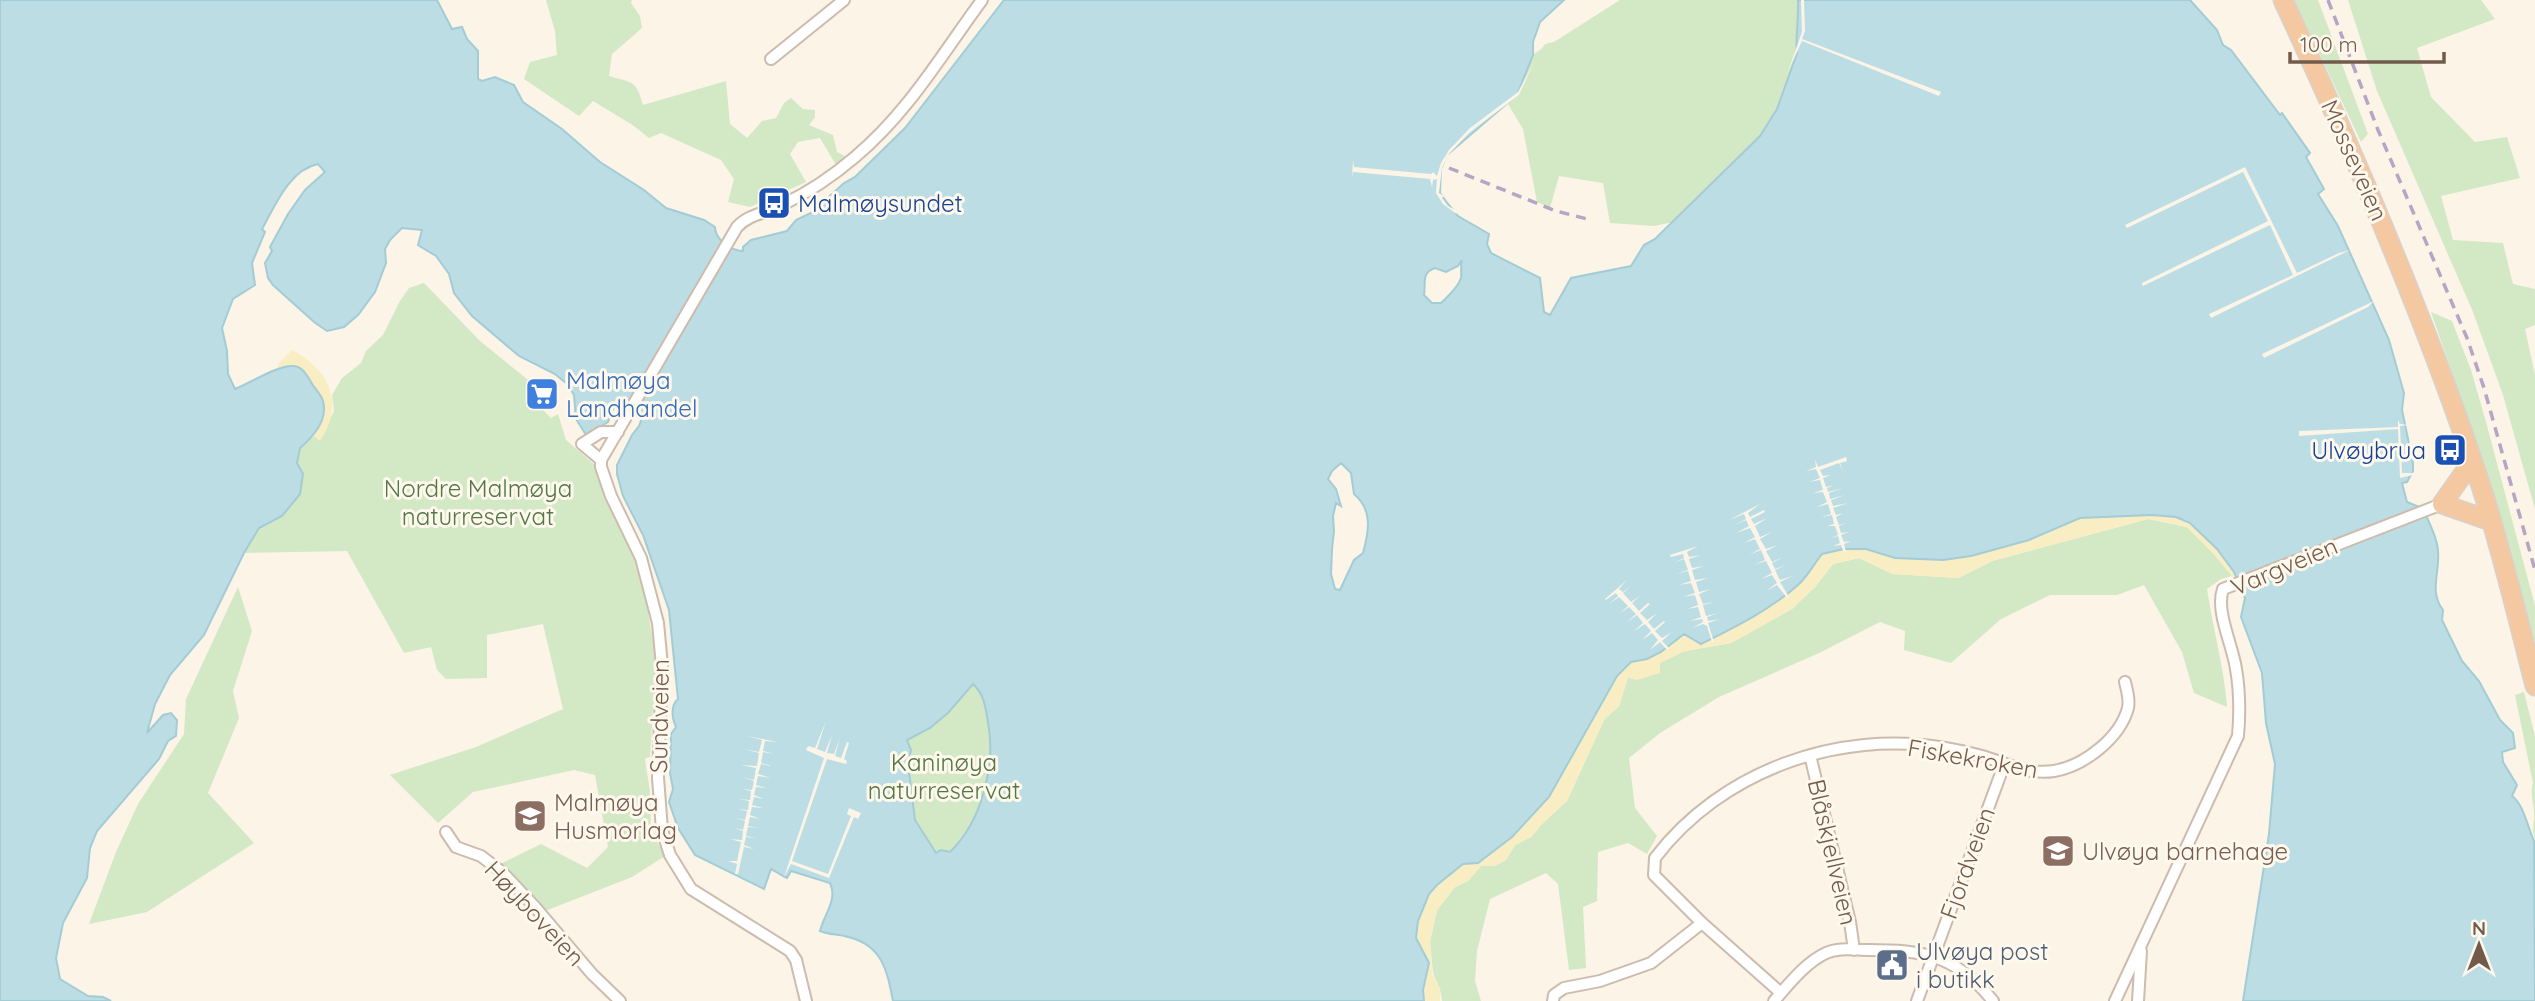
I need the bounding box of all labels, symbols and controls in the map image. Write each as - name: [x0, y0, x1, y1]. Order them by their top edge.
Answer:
- scale bar: [2290, 21, 2444, 65]
- text: 100 m: [2300, 31, 2358, 57]
- street label: Mosseveien: [2315, 95, 2395, 225]
- bus stop icon: Malmøysundet: [755, 184, 793, 222]
- place label: Malmøysundet: [798, 188, 963, 218]
- place label: Malmøya Landhandel: [566, 365, 697, 423]
- supermarket icon: Malmøya Landhandel: [523, 375, 561, 413]
- bus stop icon: Ulvøybrua: [2431, 431, 2469, 469]
- place label: Ulvøybrua: [2311, 435, 2426, 465]
- park label: Nordre Malmøya naturreservat: [384, 473, 572, 531]
- street label: Vargveien: [2226, 530, 2342, 602]
- street label: Sundveien: [643, 659, 675, 773]
- street label: Fiskekroken: [1906, 732, 2040, 784]
- park label: Kaninøya naturreservat: [868, 747, 1020, 805]
- street label: Blåskjellveien: [1802, 776, 1864, 928]
- place label: Malmøya Husmorlag: [554, 787, 677, 845]
- school or university icon: Malmøya Husmorlag: [511, 797, 549, 835]
- street label: Fjordveien: [1933, 803, 2001, 923]
- school or university icon: Ulvøya barnehage: [2039, 832, 2077, 870]
- place label: Ulvøya barnehage: [2082, 836, 2288, 866]
- street label: Høyboveien: [479, 854, 591, 972]
- north arrow: [2444, 910, 2514, 980]
- text: N: [2472, 916, 2486, 940]
- place label: Ulvøya post i butikk: [1916, 936, 2048, 994]
- public building icon: Ulvøya post i butikk: [1873, 946, 1911, 984]

